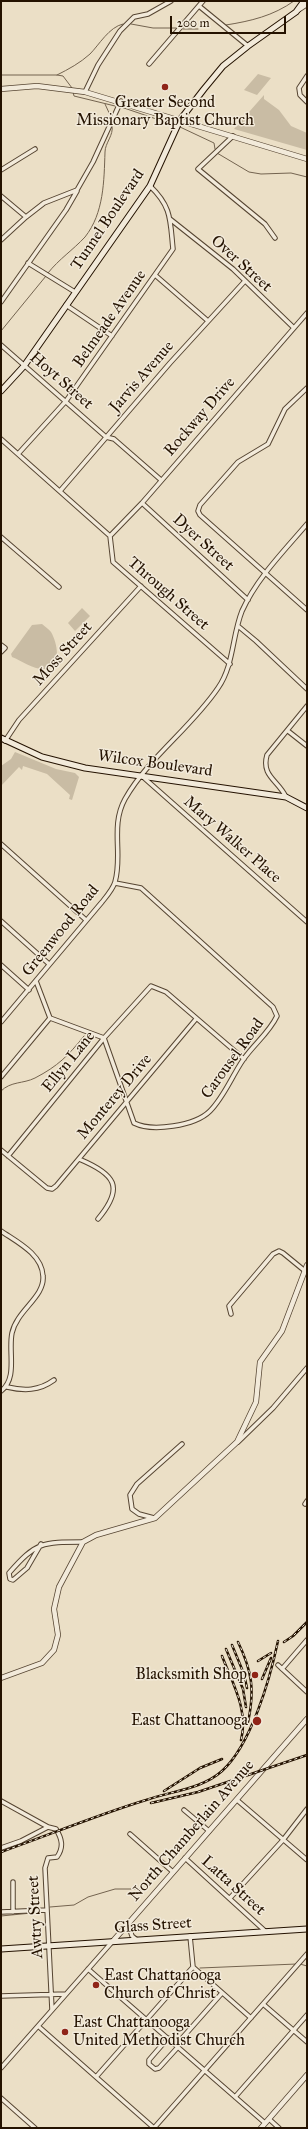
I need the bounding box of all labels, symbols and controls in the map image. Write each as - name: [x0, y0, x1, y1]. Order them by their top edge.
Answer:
- scale bar: [172, 8, 288, 34]
- text: 200 m: [177, 16, 210, 30]
- marker: Greater Second Missionary Baptist Church: [160, 82, 170, 92]
- place label: Greater Second Missionary Baptist Church: [76, 93, 254, 131]
- street label: Tunnel Boulevard: [67, 166, 149, 274]
- street label: Over Street: [207, 232, 275, 296]
- street label: Belmeade Avenue: [69, 267, 151, 371]
- street label: Jarvis Avenue: [106, 337, 178, 417]
- street label: Hoyt Street: [25, 348, 97, 414]
- street label: Rockway Drive: [160, 374, 240, 460]
- street label: Dyer Street: [168, 511, 238, 575]
- street label: Through Street: [123, 553, 213, 635]
- street label: Moss Street: [29, 618, 97, 690]
- street label: Wilcox Boulevard: [96, 746, 214, 782]
- street label: Mary Walker Place: [179, 792, 285, 888]
- street label: Greenwood Road: [18, 882, 104, 980]
- street label: Carousel Road: [197, 1015, 269, 1103]
- street label: Ellyn Lane: [38, 1027, 100, 1097]
- street label: Monterey Drive: [74, 1050, 156, 1144]
- place label: Blacksmith Shop: [135, 1665, 247, 1685]
- marker: Blacksmith Shop: [250, 1670, 260, 1680]
- place label: East Chattanooga: [131, 1711, 248, 1731]
- marker: East Chattanooga: [251, 1715, 263, 1727]
- street label: North Chamberlain Avenue: [125, 1756, 259, 1906]
- street label: Latta Street: [197, 1852, 269, 1920]
- street label: Awtry Street: [24, 1875, 48, 1959]
- street label: Glass Street: [114, 1914, 192, 1938]
- place label: East Chattanooga Church of Christ: [104, 1966, 221, 2004]
- marker: East Chattanooga Church of Christ: [91, 1980, 101, 1990]
- place label: East Chattanooga United Methodist Church: [73, 2013, 245, 2051]
- marker: East Chattanooga United Methodist Church: [60, 2027, 70, 2037]

